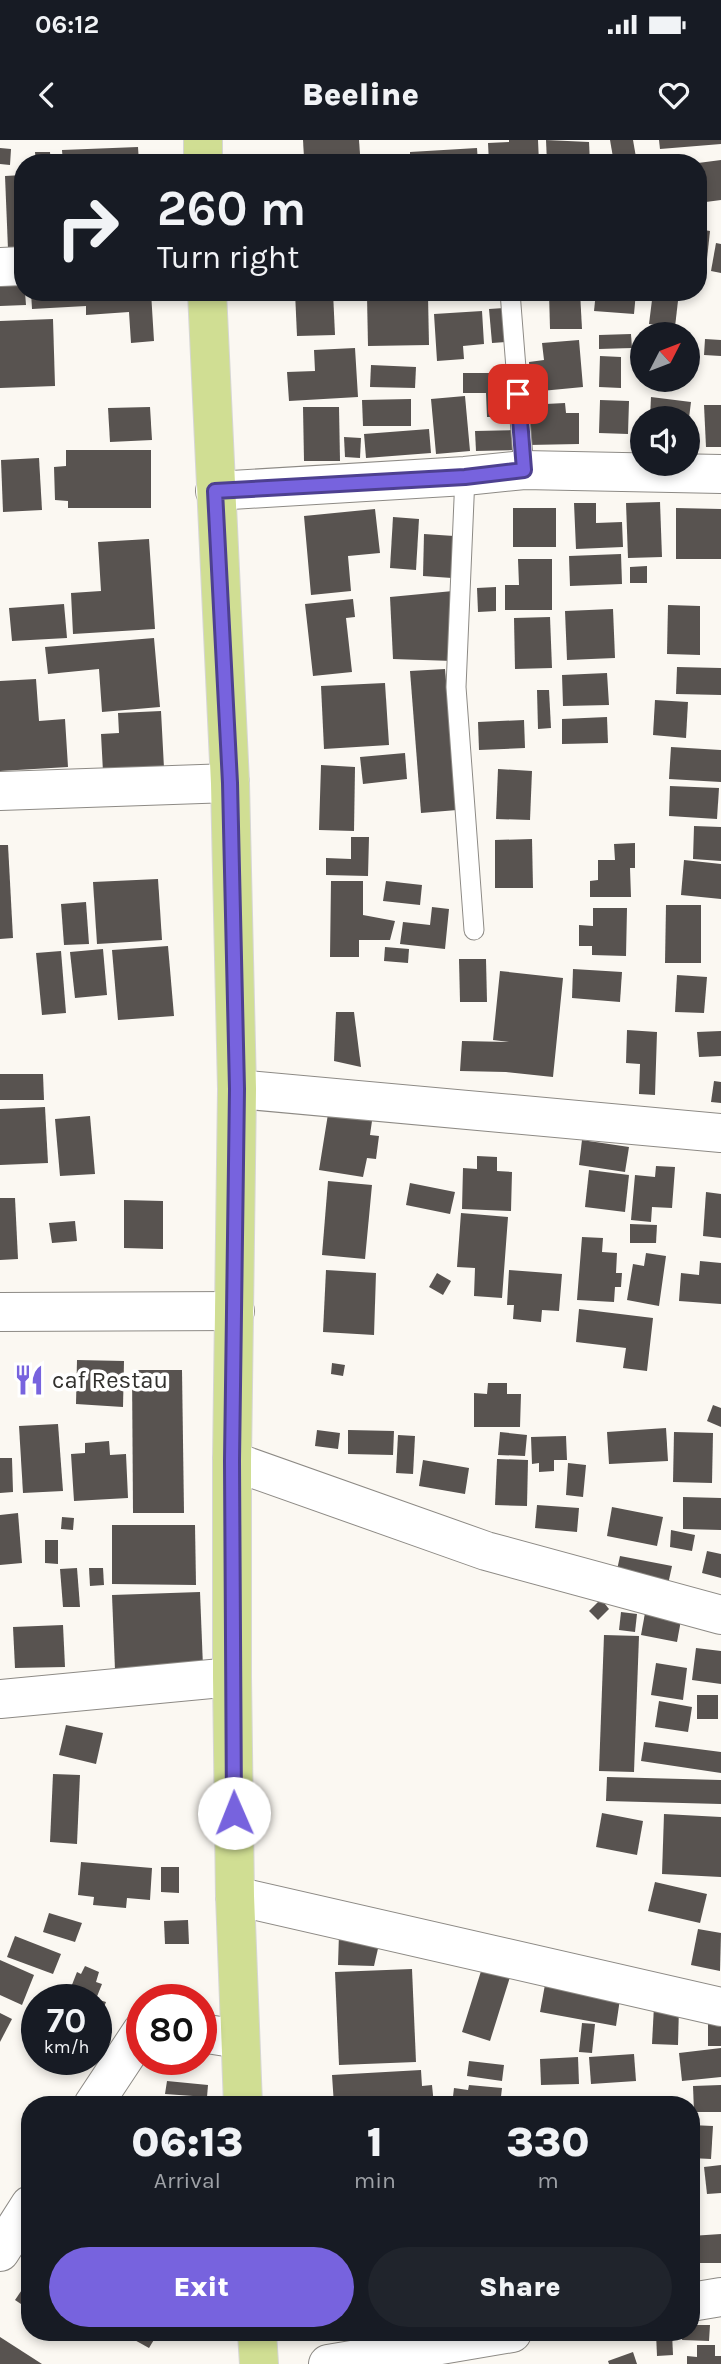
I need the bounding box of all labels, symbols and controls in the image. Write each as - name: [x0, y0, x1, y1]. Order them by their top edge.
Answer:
- text: 06:12: [35, 9, 99, 40]
- icon: back: [28, 76, 66, 114]
- text: Beeline: [302, 76, 419, 113]
- icon: heart: [655, 76, 693, 114]
- text: 260 m: [157, 180, 306, 237]
- icon: right: [42, 182, 133, 273]
- text: Turn right: [157, 239, 299, 276]
- north arrow: [630, 322, 700, 392]
- map controls: [630, 322, 700, 476]
- pin: [488, 364, 548, 424]
- icon: arrive: [499, 375, 537, 413]
- button: sound: [630, 406, 700, 476]
- restaurant icon: caf Restau: [12, 1363, 46, 1397]
- place label: caf Restau: [52, 1366, 168, 1394]
- position arrow: [197, 1776, 271, 1850]
- speed limit sign: 80: [126, 1984, 217, 2075]
- text: 70: [47, 2000, 86, 2041]
- text: km/h: [44, 2036, 89, 2058]
- text: 06:13: [131, 2117, 243, 2167]
- text: 1: [367, 2117, 383, 2167]
- text: 330: [506, 2117, 590, 2167]
- text: Arrival: [154, 2167, 221, 2194]
- text: min: [354, 2167, 396, 2194]
- text: m: [537, 2167, 559, 2194]
- button: Exit: [49, 2247, 354, 2327]
- button: Share: [368, 2247, 672, 2327]

